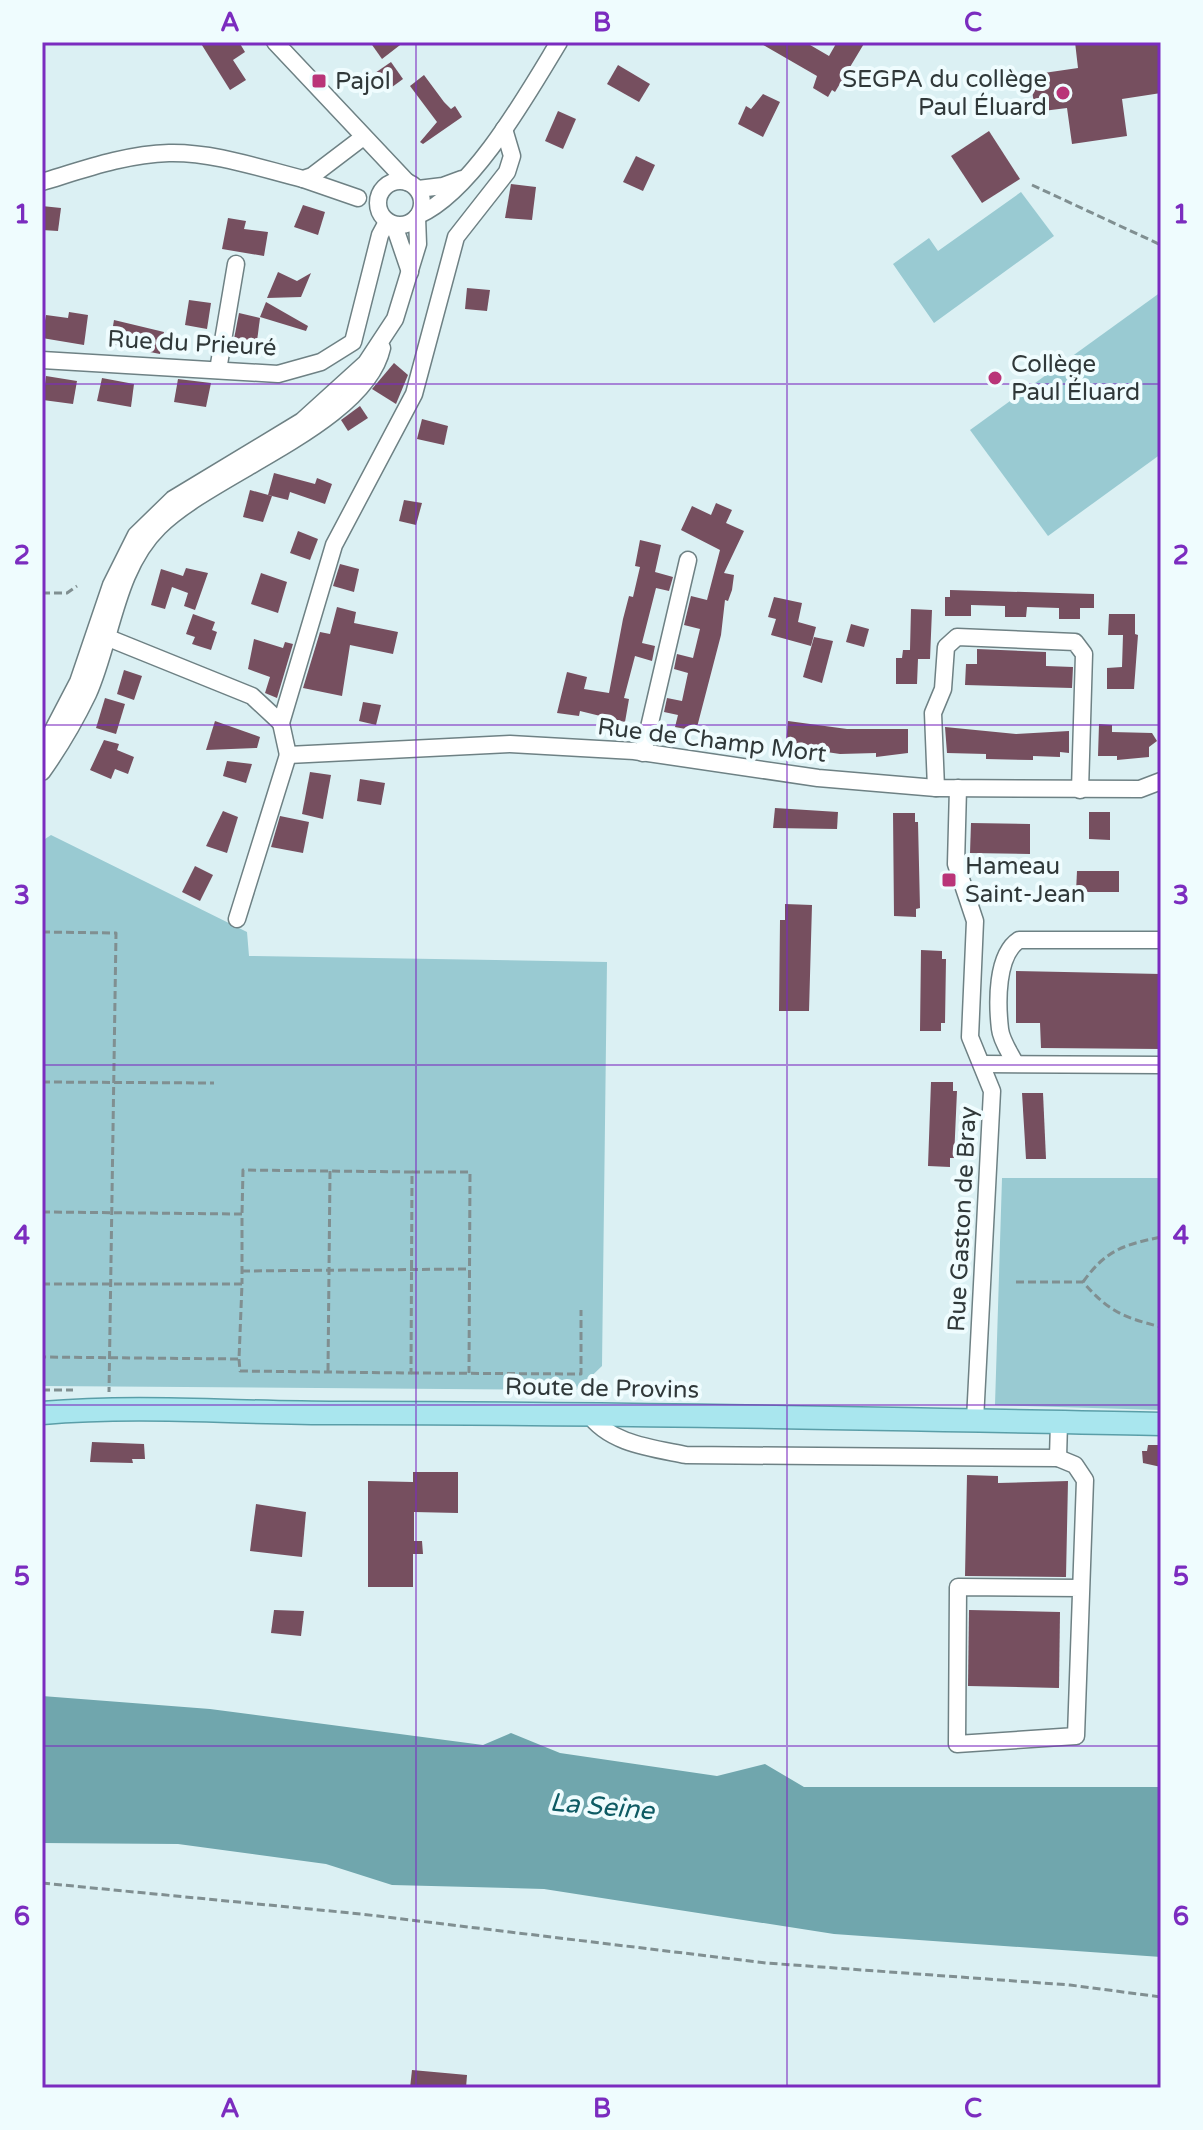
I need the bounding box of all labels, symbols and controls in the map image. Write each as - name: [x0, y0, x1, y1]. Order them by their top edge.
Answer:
- text: A: [220, 7, 240, 38]
- text: B: [593, 7, 611, 38]
- text: C: [964, 7, 982, 38]
- place label: SEGPA du collège Paul Éluard: [842, 65, 1047, 122]
- place label: Pajol: [335, 67, 391, 96]
- marker: Pajol: [310, 72, 328, 90]
- marker: SEGPA du collège Paul Éluard: [1054, 84, 1072, 102]
- text: 1: [14, 199, 30, 230]
- text: 1: [1173, 199, 1189, 230]
- street label: Rue du Prieuré: [107, 325, 277, 362]
- place label: Collège Paul Éluard: [1011, 350, 1140, 407]
- marker: Collège Paul Éluard: [986, 369, 1004, 387]
- text: 2: [14, 540, 30, 571]
- text: 2: [1173, 540, 1189, 571]
- street label: Rue de Champ Mort: [596, 712, 828, 769]
- place label: Hameau Saint-Jean: [965, 852, 1085, 909]
- marker: Hameau Saint-Jean: [940, 871, 958, 889]
- text: 3: [14, 880, 30, 911]
- text: 3: [1173, 880, 1189, 911]
- street label: Rue Gaston de Bray: [942, 1105, 983, 1333]
- text: 4: [14, 1220, 30, 1251]
- text: 4: [1173, 1220, 1189, 1251]
- street label: Route de Provins: [505, 1372, 699, 1405]
- text: 5: [14, 1561, 30, 1592]
- text: 5: [1173, 1561, 1189, 1592]
- water label: La Seine: [549, 1787, 656, 1827]
- text: 6: [14, 1901, 30, 1932]
- text: 6: [1173, 1901, 1189, 1932]
- text: A: [220, 2093, 240, 2124]
- text: B: [593, 2093, 611, 2124]
- text: C: [964, 2093, 982, 2124]

